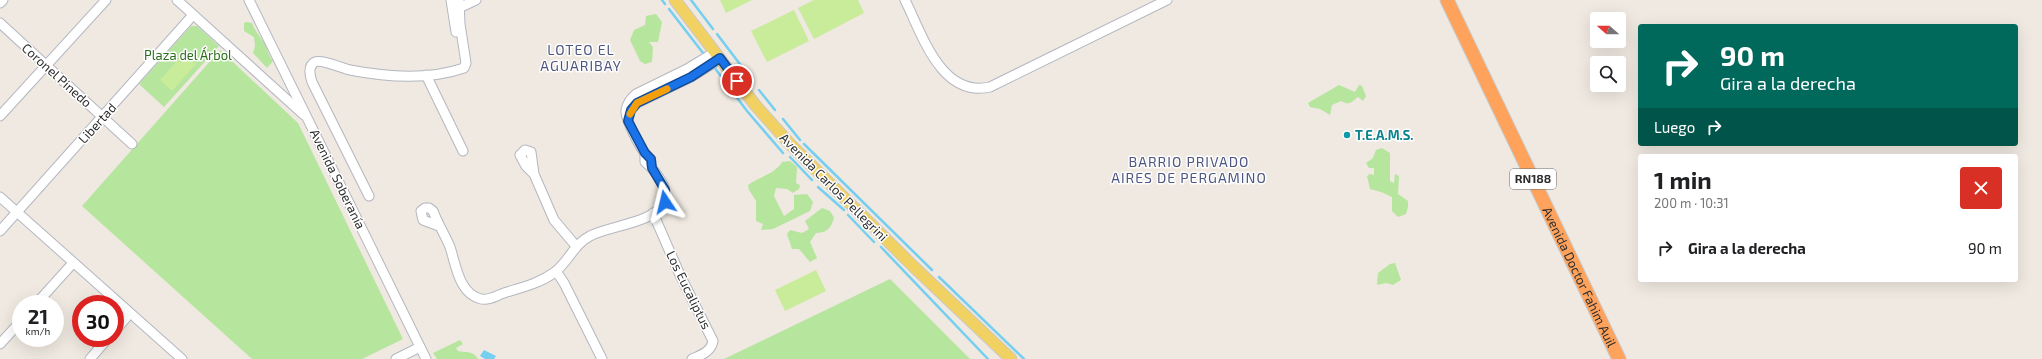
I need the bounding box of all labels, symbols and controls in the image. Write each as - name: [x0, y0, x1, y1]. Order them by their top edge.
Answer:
- north arrow: [1590, 12, 1626, 48]
- map controls: [1590, 12, 1626, 92]
- text: 90 m: [1720, 38, 1785, 72]
- street label: Coronel Pinedo: [19, 39, 95, 111]
- icon: right: [1654, 40, 1706, 92]
- district label: LOTEO EL AGUARIBAY: [540, 41, 622, 74]
- park label: Plaza del Árbol: [144, 46, 232, 63]
- button: search: [1590, 56, 1626, 92]
- pin: [720, 64, 754, 98]
- icon: arrive: [726, 70, 748, 92]
- text: Gira a la derecha: [1720, 72, 1856, 94]
- street label: Libertad: [75, 99, 119, 147]
- icon: right: [1703, 116, 1725, 138]
- text: Luego: [1654, 118, 1695, 136]
- street label: Avenida Soberanía: [307, 126, 369, 232]
- place label: T.E.A.M.S.: [1355, 127, 1414, 143]
- street label: Avenida Carlos Pellegrini: [777, 130, 891, 244]
- marker: T.E.A.M.S.: [1342, 130, 1352, 140]
- district label: BARRIO PRIVADO AIRES DE PERGAMINO: [1111, 153, 1267, 186]
- text: 1 min: [1654, 165, 1712, 194]
- button: close: [1960, 167, 2002, 209]
- road number: RN188: [1510, 169, 1556, 189]
- position arrow: [644, 181, 686, 223]
- text: 200 m · 10:31: [1654, 195, 1729, 211]
- street label: Avenida Doctor Fahim Auil: [1539, 204, 1620, 350]
- icon: right: [1654, 237, 1676, 259]
- text: Gira a la derecha: [1688, 239, 1806, 257]
- text: 90 m: [1968, 239, 2002, 257]
- street label: Los Eucaliptus: [663, 248, 715, 332]
- speed limit sign: 30: [72, 295, 124, 347]
- text: 21: [28, 304, 48, 328]
- text: km/h: [26, 325, 50, 337]

